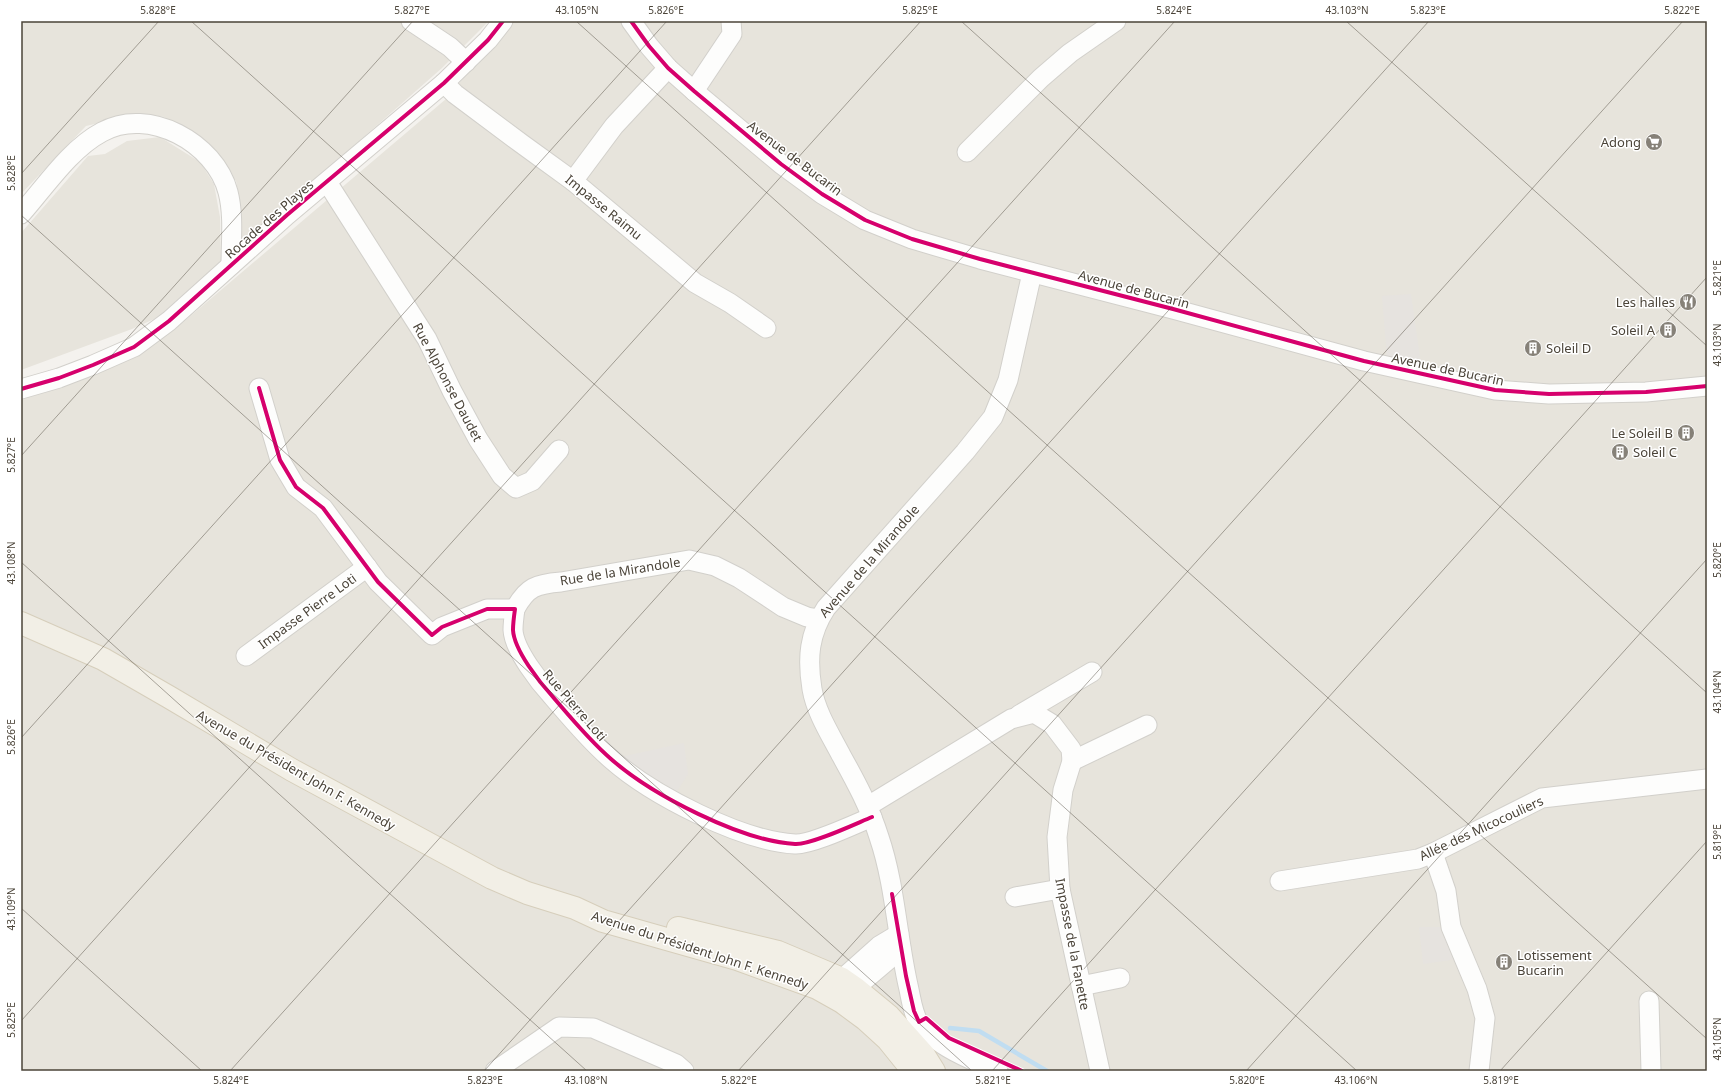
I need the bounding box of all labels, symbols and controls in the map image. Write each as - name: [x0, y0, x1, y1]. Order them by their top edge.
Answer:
- text: 5.828°E: [140, 3, 176, 17]
- text: 5.827°E: [394, 3, 430, 17]
- text: 43.105°N: [555, 3, 599, 17]
- text: 5.826°E: [648, 3, 684, 17]
- text: 5.825°E: [902, 3, 938, 17]
- text: 5.824°E: [1156, 3, 1192, 17]
- text: 43.103°N: [1325, 3, 1369, 17]
- text: 5.823°E: [1410, 3, 1446, 17]
- text: 5.822°E: [1664, 3, 1700, 17]
- street label: Avenue de Bucarin: [744, 116, 846, 200]
- supermarket icon: Adong: [1644, 132, 1664, 152]
- place label: Adong: [1601, 133, 1641, 151]
- text: 5.828°E: [4, 155, 18, 191]
- street label: Impasse Raimu: [562, 170, 646, 244]
- street label: Rocade des Playes: [221, 176, 317, 262]
- text: 5.821°E: [1710, 260, 1724, 296]
- street label: Avenue de Bucarin: [1076, 265, 1192, 313]
- restaurant icon: Les halles: [1678, 292, 1698, 312]
- place label: Les halles: [1616, 293, 1675, 311]
- street label: Rue Alphonse Daudet: [409, 319, 487, 445]
- building icon: Soleil A: [1658, 320, 1678, 340]
- place label: Soleil A: [1611, 321, 1656, 339]
- text: 43.103°N: [1710, 323, 1724, 367]
- building icon: Soleil D: [1523, 338, 1543, 358]
- place label: Soleil D: [1546, 339, 1591, 357]
- street label: Avenue de Bucarin: [1390, 348, 1506, 390]
- building icon: Le Soleil B: [1676, 423, 1696, 443]
- place label: Le Soleil B: [1611, 424, 1673, 442]
- text: 5.827°E: [4, 437, 18, 473]
- building icon: Soleil C: [1610, 442, 1630, 462]
- place label: Soleil C: [1633, 443, 1677, 461]
- street label: Avenue de la Mirandole: [815, 501, 923, 621]
- text: 43.108°N: [4, 541, 18, 585]
- text: 5.820°E: [1710, 542, 1724, 578]
- street label: Rue de la Mirandole: [558, 553, 682, 589]
- street label: Impasse Pierre Loti: [254, 569, 360, 653]
- street label: Rue Pierre Loti: [539, 665, 611, 745]
- text: 43.104°N: [1710, 670, 1724, 714]
- street label: Avenue du Président John F. Kennedy: [193, 705, 399, 835]
- text: 5.826°E: [4, 719, 18, 755]
- street label: Allée des Micocouliers: [1416, 791, 1546, 865]
- text: 5.819°E: [1710, 824, 1724, 860]
- street label: Impasse de la Fanette: [1051, 877, 1095, 1011]
- text: 43.109°N: [4, 887, 18, 931]
- street label: Avenue du Président John F. Kennedy: [589, 906, 811, 994]
- place label: Lotissement Bucarin: [1517, 946, 1592, 979]
- building icon: Lotissement Bucarin: [1494, 952, 1514, 972]
- text: 5.825°E: [4, 1002, 18, 1038]
- text: 43.105°N: [1710, 1017, 1724, 1061]
- text: 5.824°E: [213, 1073, 249, 1087]
- text: 5.823°E: [467, 1073, 503, 1087]
- text: 43.108°N: [564, 1073, 608, 1087]
- text: 5.822°E: [721, 1073, 757, 1087]
- text: 5.821°E: [975, 1073, 1011, 1087]
- text: 5.820°E: [1229, 1073, 1265, 1087]
- text: 43.106°N: [1334, 1073, 1378, 1087]
- text: 5.819°E: [1483, 1073, 1519, 1087]

